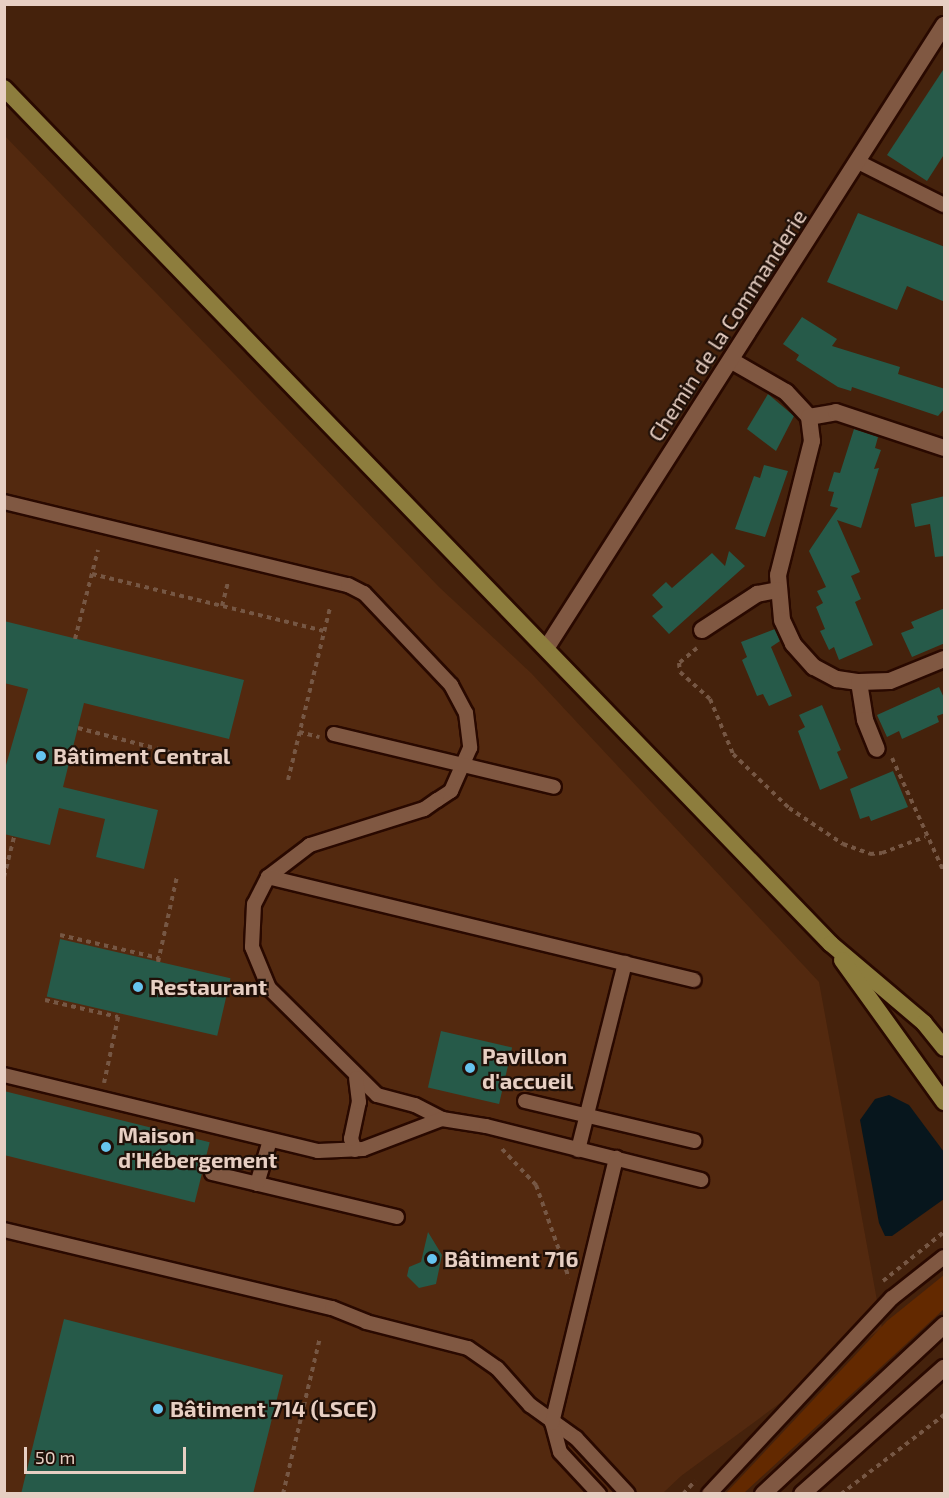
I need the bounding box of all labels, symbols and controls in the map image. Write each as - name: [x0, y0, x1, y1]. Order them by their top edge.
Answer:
- street label: Chemin de la Commanderie: [642, 204, 812, 446]
- place label: Bâtiment Central: [53, 743, 230, 769]
- marker: Bâtiment Central: [34, 749, 48, 763]
- place label: Restaurant: [150, 974, 267, 1000]
- marker: Restaurant: [131, 980, 145, 994]
- place label: Pavillon d'accueil: [482, 1042, 573, 1094]
- marker: Pavillon d'accueil: [463, 1061, 477, 1075]
- place label: Maison d'Hébergement: [118, 1121, 277, 1172]
- marker: Maison d'Hébergement: [99, 1140, 113, 1154]
- place label: Bâtiment 716: [444, 1246, 579, 1272]
- marker: Bâtiment 716: [425, 1252, 439, 1266]
- place label: Bâtiment 714 (LSCE): [170, 1396, 377, 1422]
- marker: Bâtiment 714 (LSCE): [151, 1402, 165, 1416]
- scale bar: [27, 1435, 189, 1473]
- text: 50 m: [35, 1446, 75, 1468]

